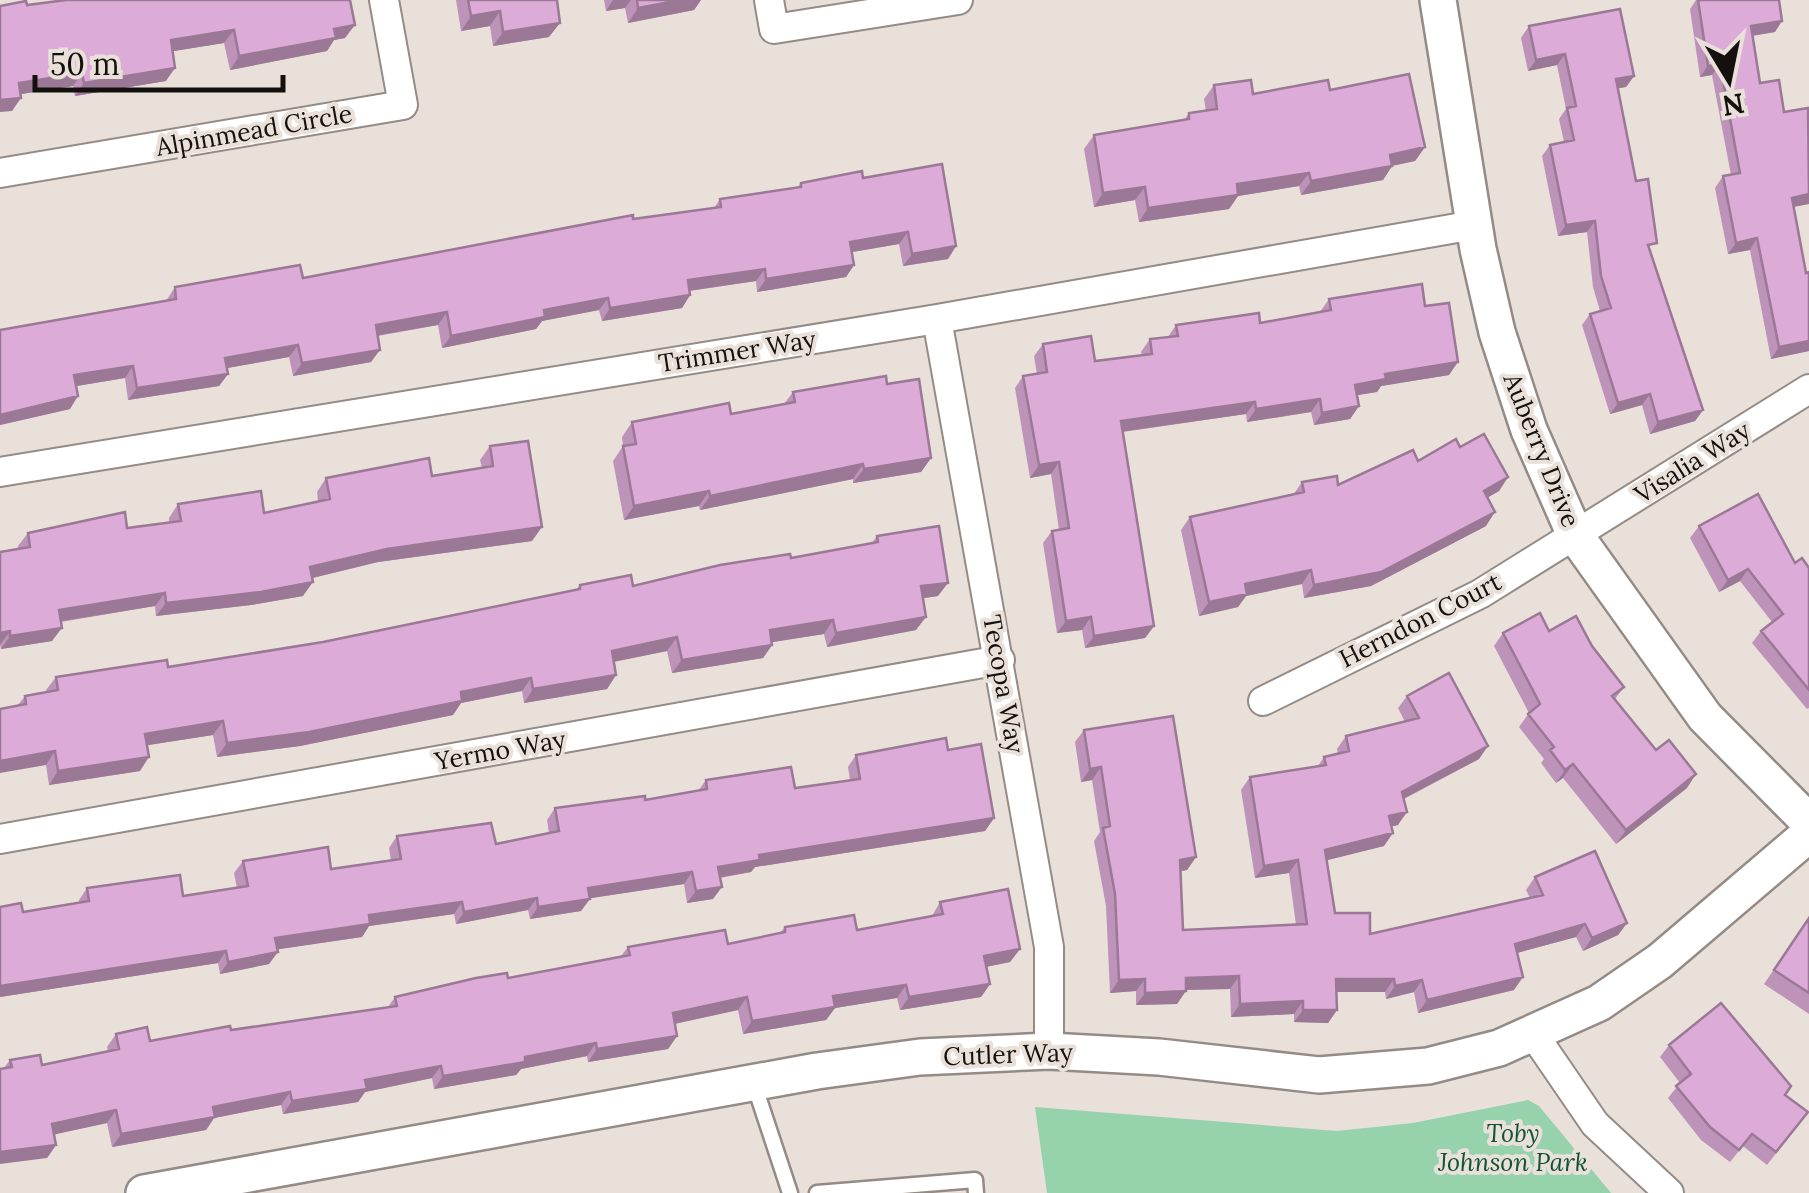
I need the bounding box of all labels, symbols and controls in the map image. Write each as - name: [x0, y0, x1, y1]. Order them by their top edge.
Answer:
- scale bar: [35, 30, 282, 92]
- north arrow: [1679, 30, 1779, 130]
- text: 50 m: [50, 45, 120, 83]
- text: N: [1720, 85, 1747, 124]
- street label: Alpinmead Circle: [152, 97, 355, 163]
- street label: Trimmer Way: [656, 323, 819, 379]
- street label: Auberry Drive: [1496, 367, 1587, 532]
- street label: Visalia Way: [1627, 413, 1756, 511]
- street label: Herndon Court: [1334, 565, 1507, 675]
- street label: Tecopa Way: [976, 612, 1032, 757]
- street label: Yermo Way: [431, 723, 569, 777]
- street label: Cutler Way: [943, 1036, 1074, 1072]
- park label: Toby Johnson Park: [1437, 1117, 1588, 1178]

